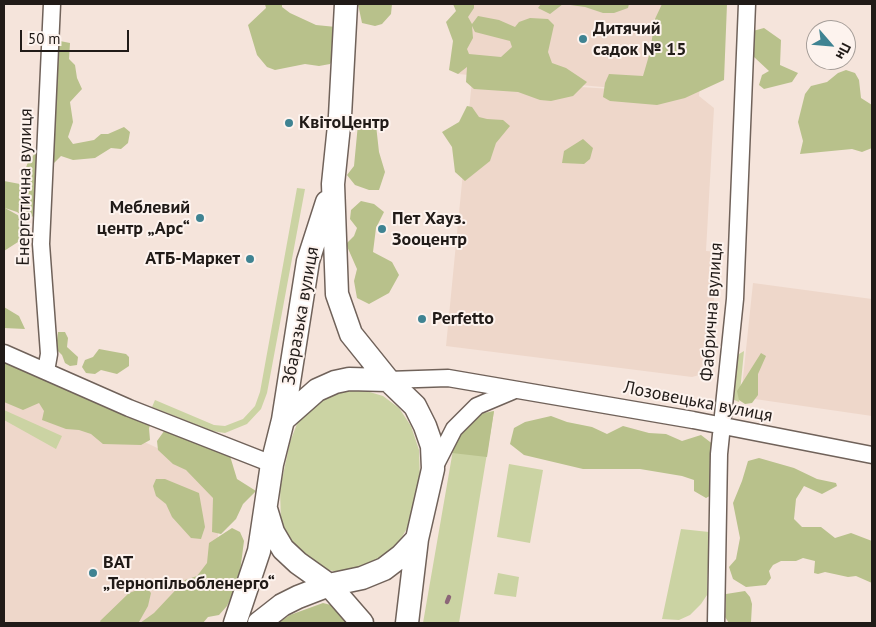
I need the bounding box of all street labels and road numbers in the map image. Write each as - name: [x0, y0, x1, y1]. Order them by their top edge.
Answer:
- street label: Енергетична вулиця: [13, 108, 37, 266]
- street label: Фабрична вулиця: [696, 242, 728, 382]
- street label: Збаразька вулиця: [278, 245, 324, 387]
- street label: Лозовецька вулиця: [622, 377, 774, 427]

